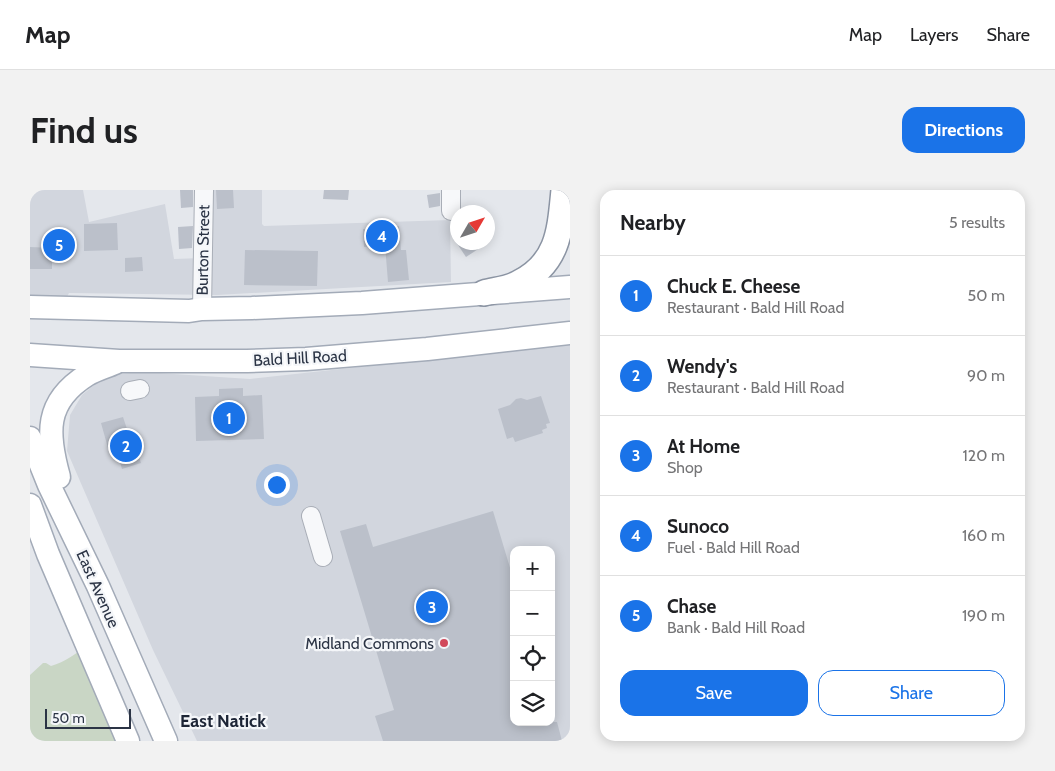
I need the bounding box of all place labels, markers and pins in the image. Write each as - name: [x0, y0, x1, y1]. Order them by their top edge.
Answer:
- pin: 4: [366, 217, 398, 255]
- pin: 5: [43, 226, 75, 264]
- pin: 1: [213, 399, 245, 437]
- pin: 2: [110, 427, 142, 465]
- pin: 3: [416, 588, 448, 626]
- place label: Midland Commons: [305, 634, 434, 653]
- marker: Midland Commons: [438, 637, 450, 649]

